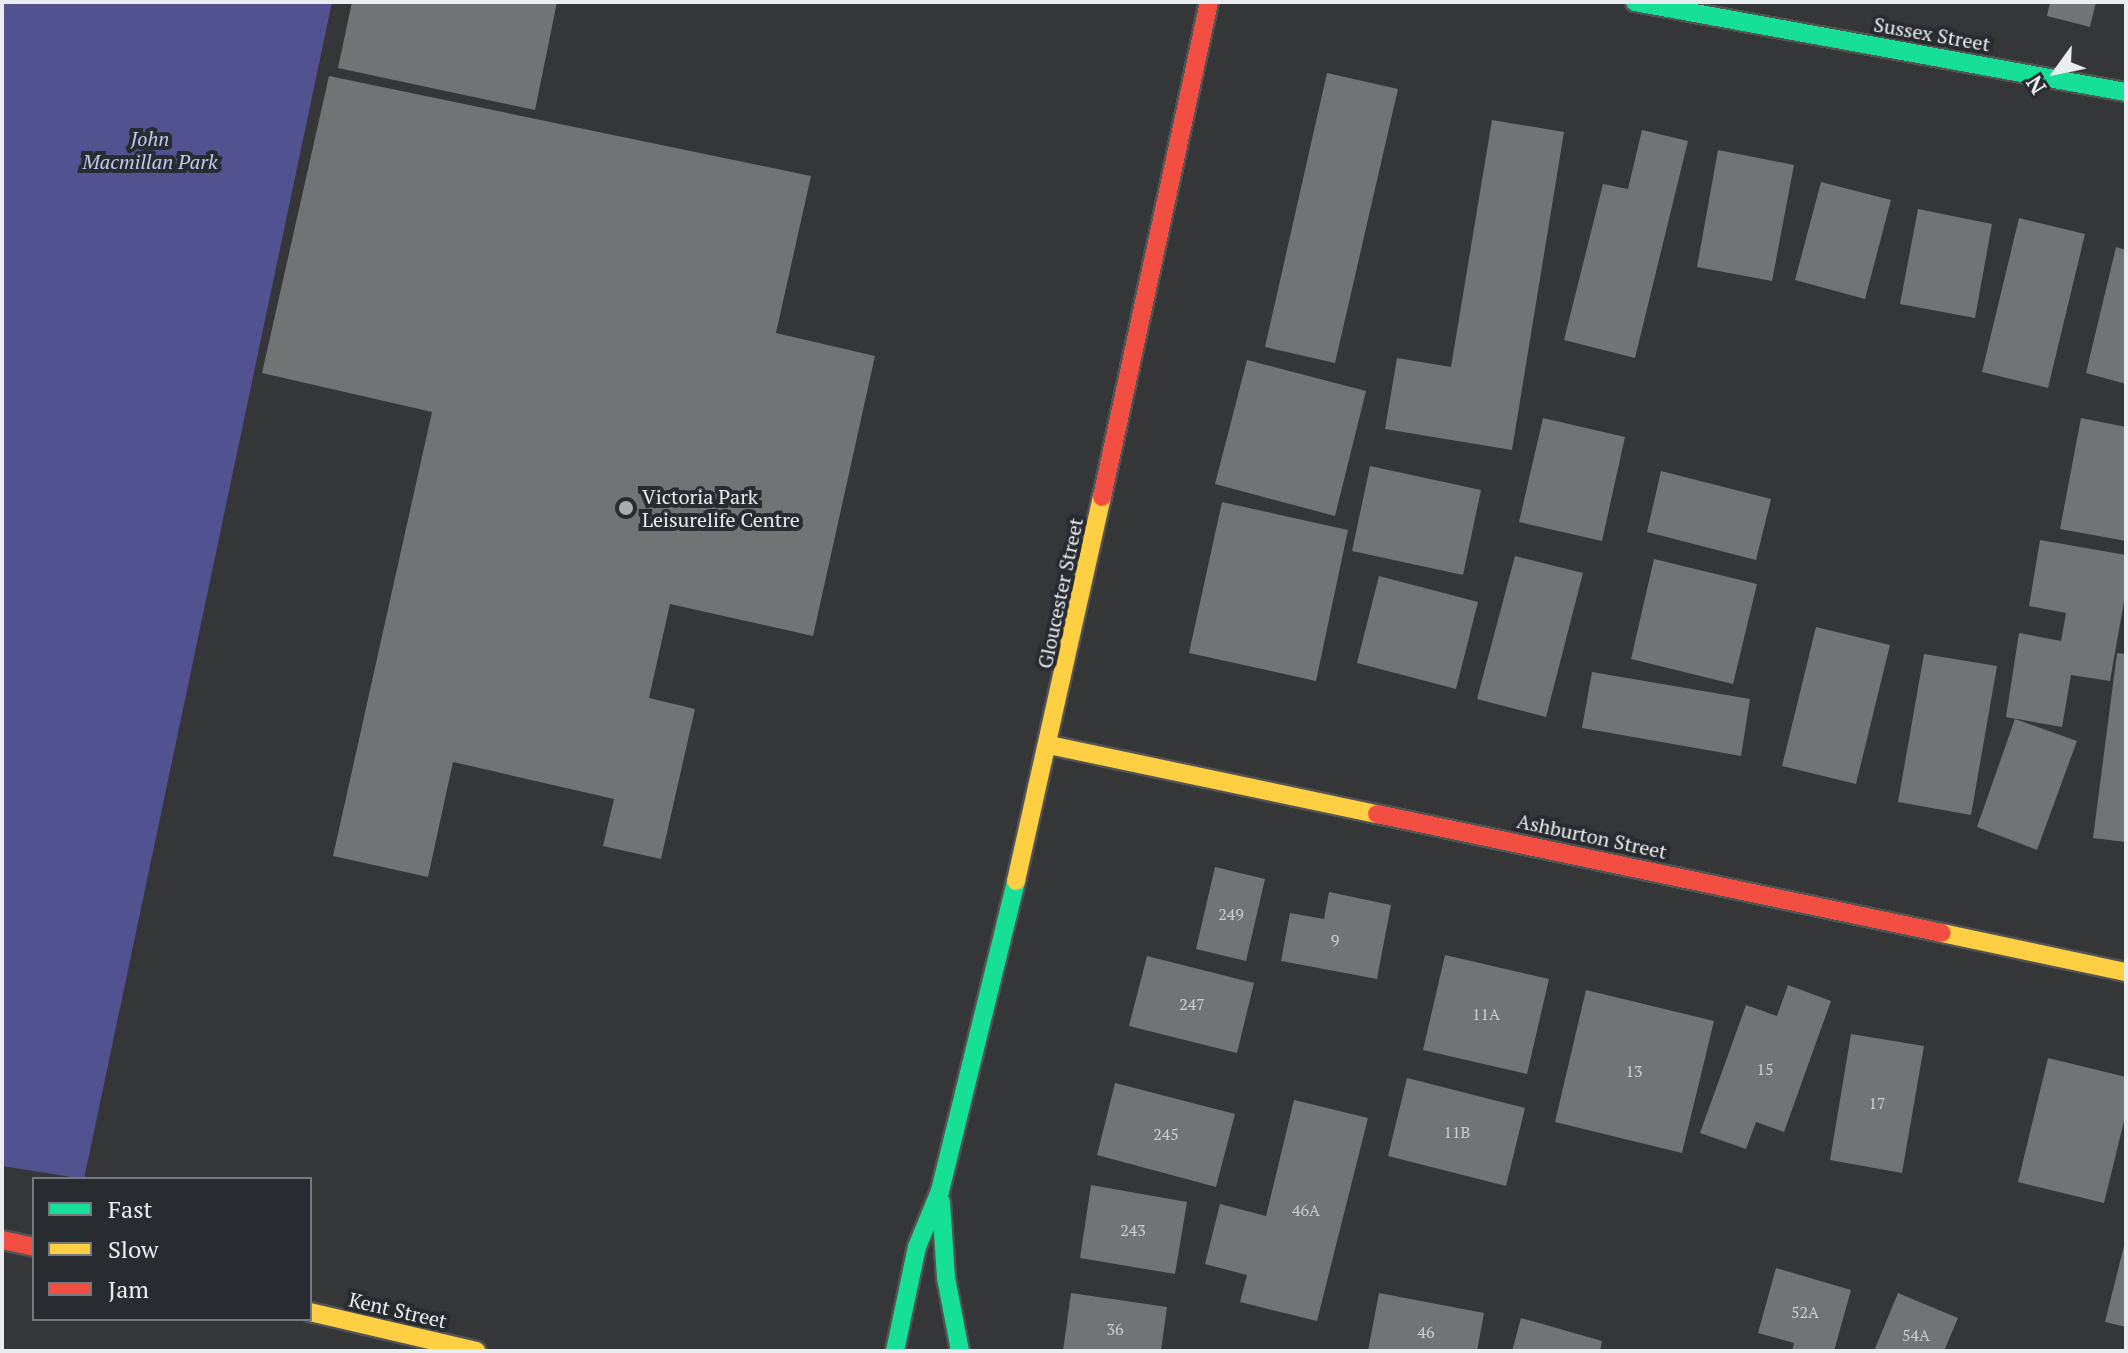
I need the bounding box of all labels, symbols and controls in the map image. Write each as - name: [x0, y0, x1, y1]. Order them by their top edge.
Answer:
- street label: Sussex Street: [1872, 12, 1992, 56]
- north arrow: [2016, 32, 2096, 112]
- text: N: [2019, 70, 2052, 100]
- park label: John Macmillan Park: [82, 127, 218, 174]
- place label: Victoria Park Leisurelife Centre: [642, 484, 800, 531]
- marker: Victoria Park Leisurelife Centre: [617, 499, 635, 517]
- street label: Gloucester Street: [1032, 515, 1088, 671]
- street label: Ashburton Street: [1515, 808, 1669, 864]
- house number: 249: [1218, 904, 1244, 924]
- house number: 9: [1331, 930, 1339, 950]
- house number: 247: [1179, 994, 1205, 1014]
- house number: 11A: [1472, 1004, 1500, 1024]
- house number: 15: [1756, 1059, 1774, 1079]
- house number: 13: [1625, 1061, 1643, 1081]
- house number: 17: [1868, 1093, 1886, 1113]
- house number: 11B: [1444, 1122, 1470, 1142]
- house number: 245: [1153, 1124, 1179, 1144]
- legend: [32, 1177, 312, 1321]
- text: Fast: [108, 1193, 152, 1225]
- house number: 46A: [1292, 1200, 1320, 1220]
- house number: 243: [1120, 1220, 1146, 1240]
- text: Slow: [108, 1233, 159, 1265]
- text: Jam: [108, 1273, 149, 1305]
- street label: Kent Street: [347, 1287, 449, 1333]
- house number: 52A: [1791, 1302, 1819, 1322]
- house number: 36: [1106, 1319, 1124, 1339]
- house number: 46: [1417, 1322, 1435, 1342]
- house number: 54A: [1902, 1325, 1930, 1345]

